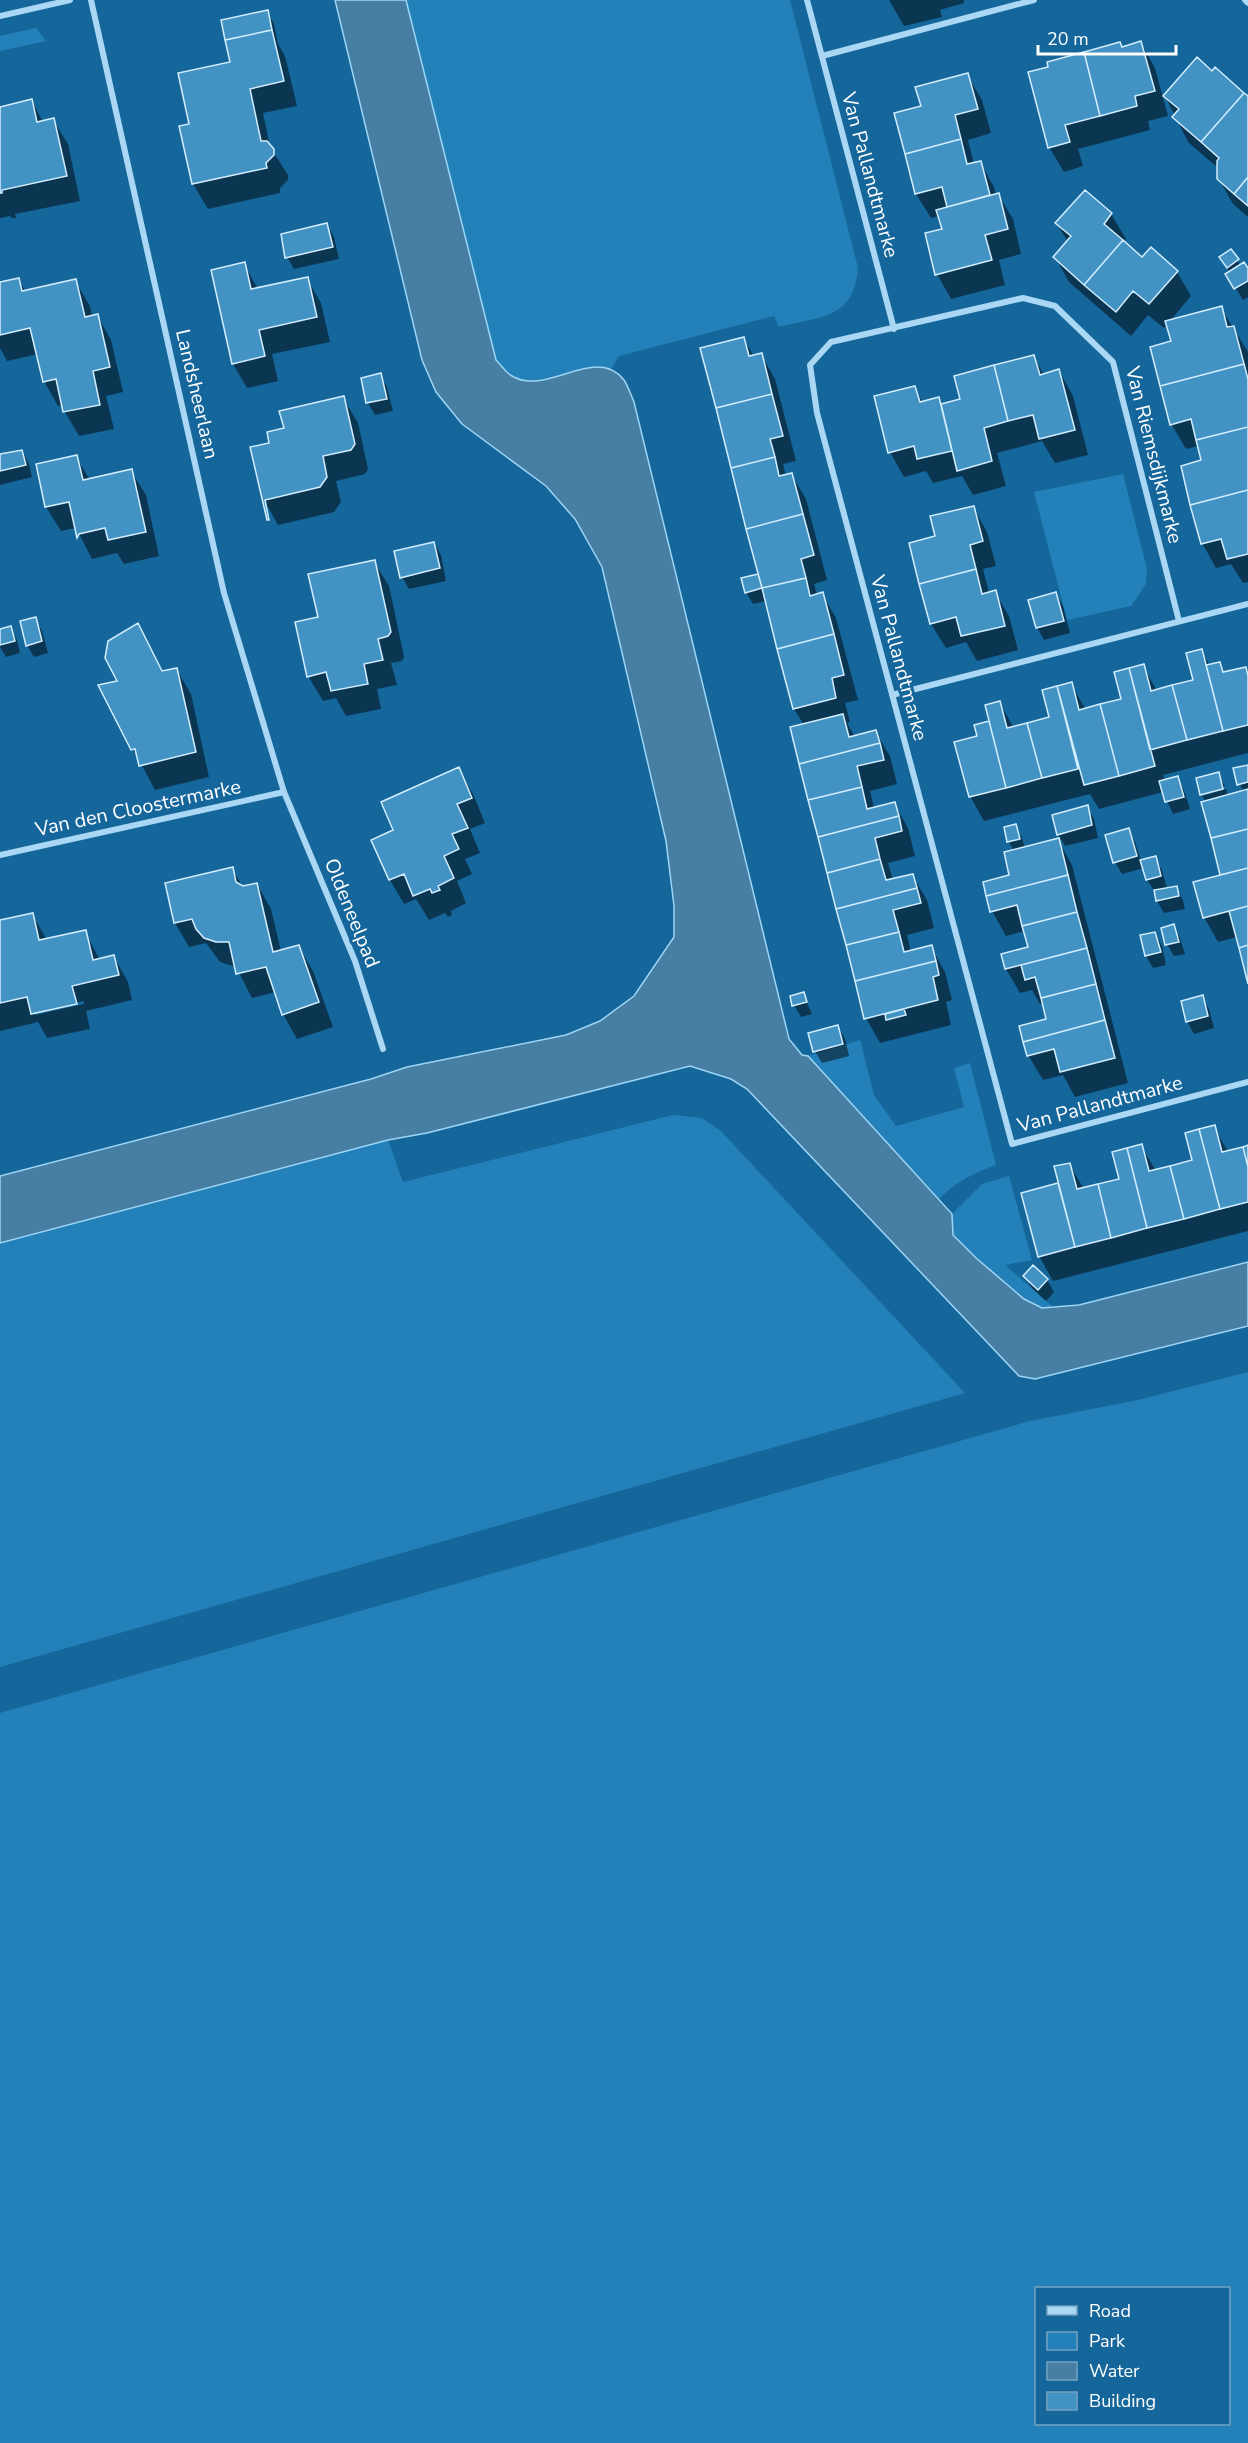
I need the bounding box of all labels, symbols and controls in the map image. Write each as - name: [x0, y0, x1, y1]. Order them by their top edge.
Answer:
- scale bar: [1038, 18, 1176, 56]
- text: 20 m: [1047, 27, 1089, 51]
- street label: Van Pallandtmarke: [835, 88, 905, 261]
- street label: Landsheerlaan: [169, 326, 225, 462]
- street label: Van Riemsdijkmarke: [1119, 363, 1189, 546]
- street label: Van Pallandtmarke: [864, 571, 934, 744]
- street label: Van den Cloostermarke: [32, 773, 243, 843]
- street label: Oldeneelpad: [318, 854, 386, 972]
- street label: Van Pallandtmarke: [1013, 1069, 1186, 1139]
- legend: [1035, 2287, 1230, 2425]
- text: Road: [1089, 2299, 1131, 2323]
- text: Park: [1089, 2329, 1126, 2353]
- text: Water: [1089, 2359, 1140, 2383]
- text: Building: [1089, 2389, 1156, 2413]

